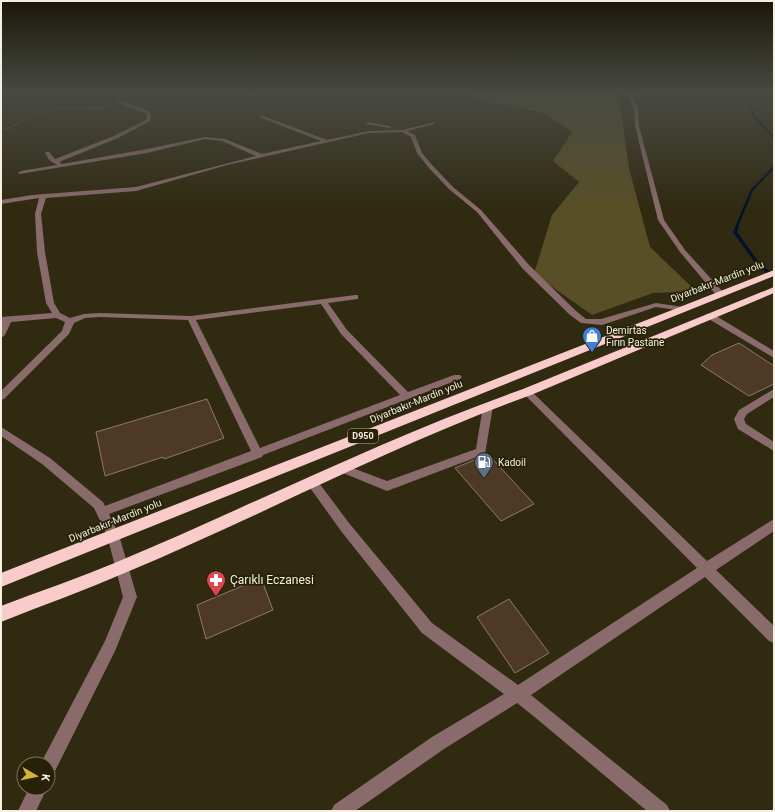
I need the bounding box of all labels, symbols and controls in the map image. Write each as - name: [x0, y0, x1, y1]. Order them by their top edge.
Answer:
- street label: Diyarbakır-Mardin yolu: [669, 259, 765, 304]
- shop icon: Demirtas Fırın Pastane: [581, 325, 603, 353]
- place label: Demirtas Fırın Pastane: [606, 325, 664, 348]
- street label: Diyarbakır-Mardin yolu: [368, 378, 464, 425]
- road number: D950: [348, 429, 378, 443]
- fuel station icon: Kadoil: [473, 451, 495, 479]
- place label: Kadoil: [498, 457, 526, 468]
- street label: Diyarbakır-Mardin yolu: [67, 497, 163, 544]
- pharmacy icon: Çarıklı Eczanesi: [205, 569, 227, 597]
- place label: Çarıklı Eczanesi: [230, 573, 314, 587]
- north arrow: [16, 756, 56, 796]
- text: K: [38, 773, 52, 783]

